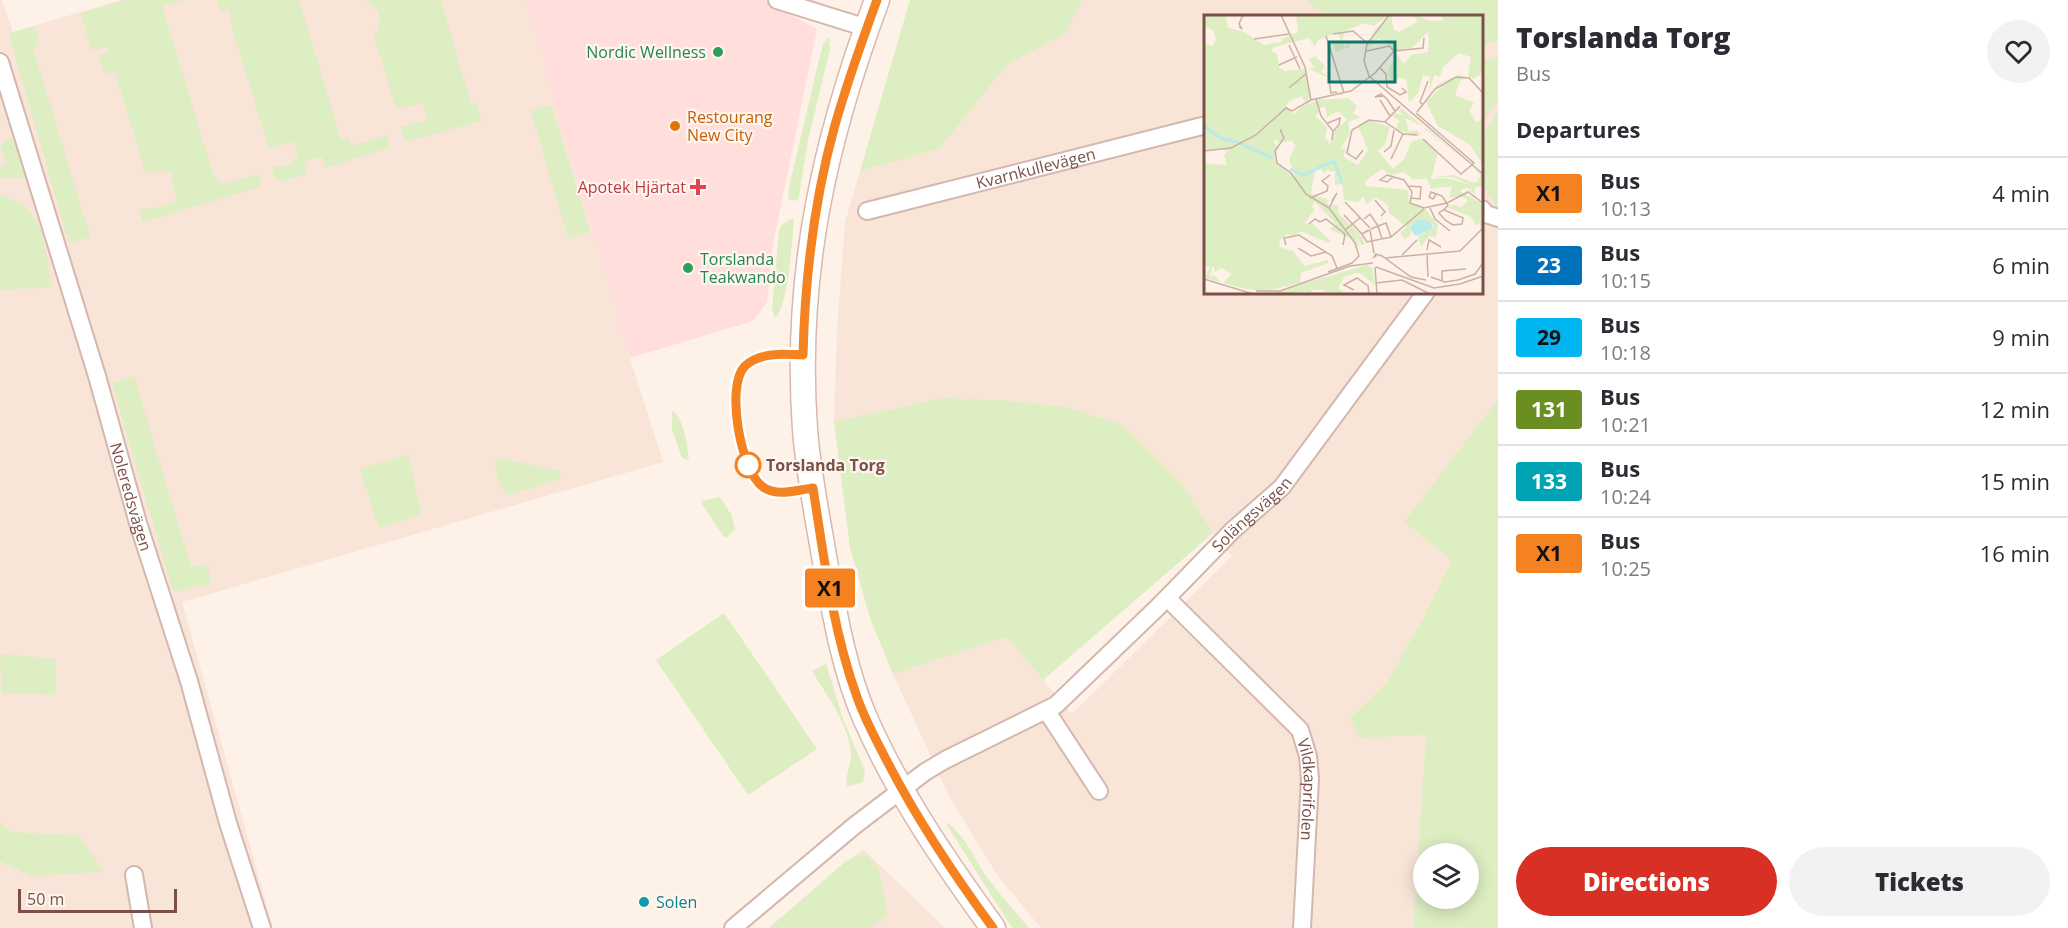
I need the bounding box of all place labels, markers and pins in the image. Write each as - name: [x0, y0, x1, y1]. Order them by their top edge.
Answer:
- place label: Nordic Wellness: [586, 41, 706, 63]
- marker: Nordic Wellness: [711, 45, 725, 59]
- place label: Restourang New City: [687, 106, 773, 146]
- marker: Restourang New City: [668, 119, 682, 133]
- place label: Apotek Hjärtat: [578, 176, 686, 198]
- marker: Apotek Hjärtat: [691, 180, 705, 194]
- place label: Torslanda Teakwando: [700, 248, 786, 288]
- marker: Torslanda Teakwando: [681, 261, 695, 275]
- marker: Torslanda Torg: [735, 452, 761, 478]
- place label: Torslanda Torg: [766, 454, 885, 476]
- place label: Solen: [656, 891, 697, 913]
- marker: Solen: [637, 895, 651, 909]

